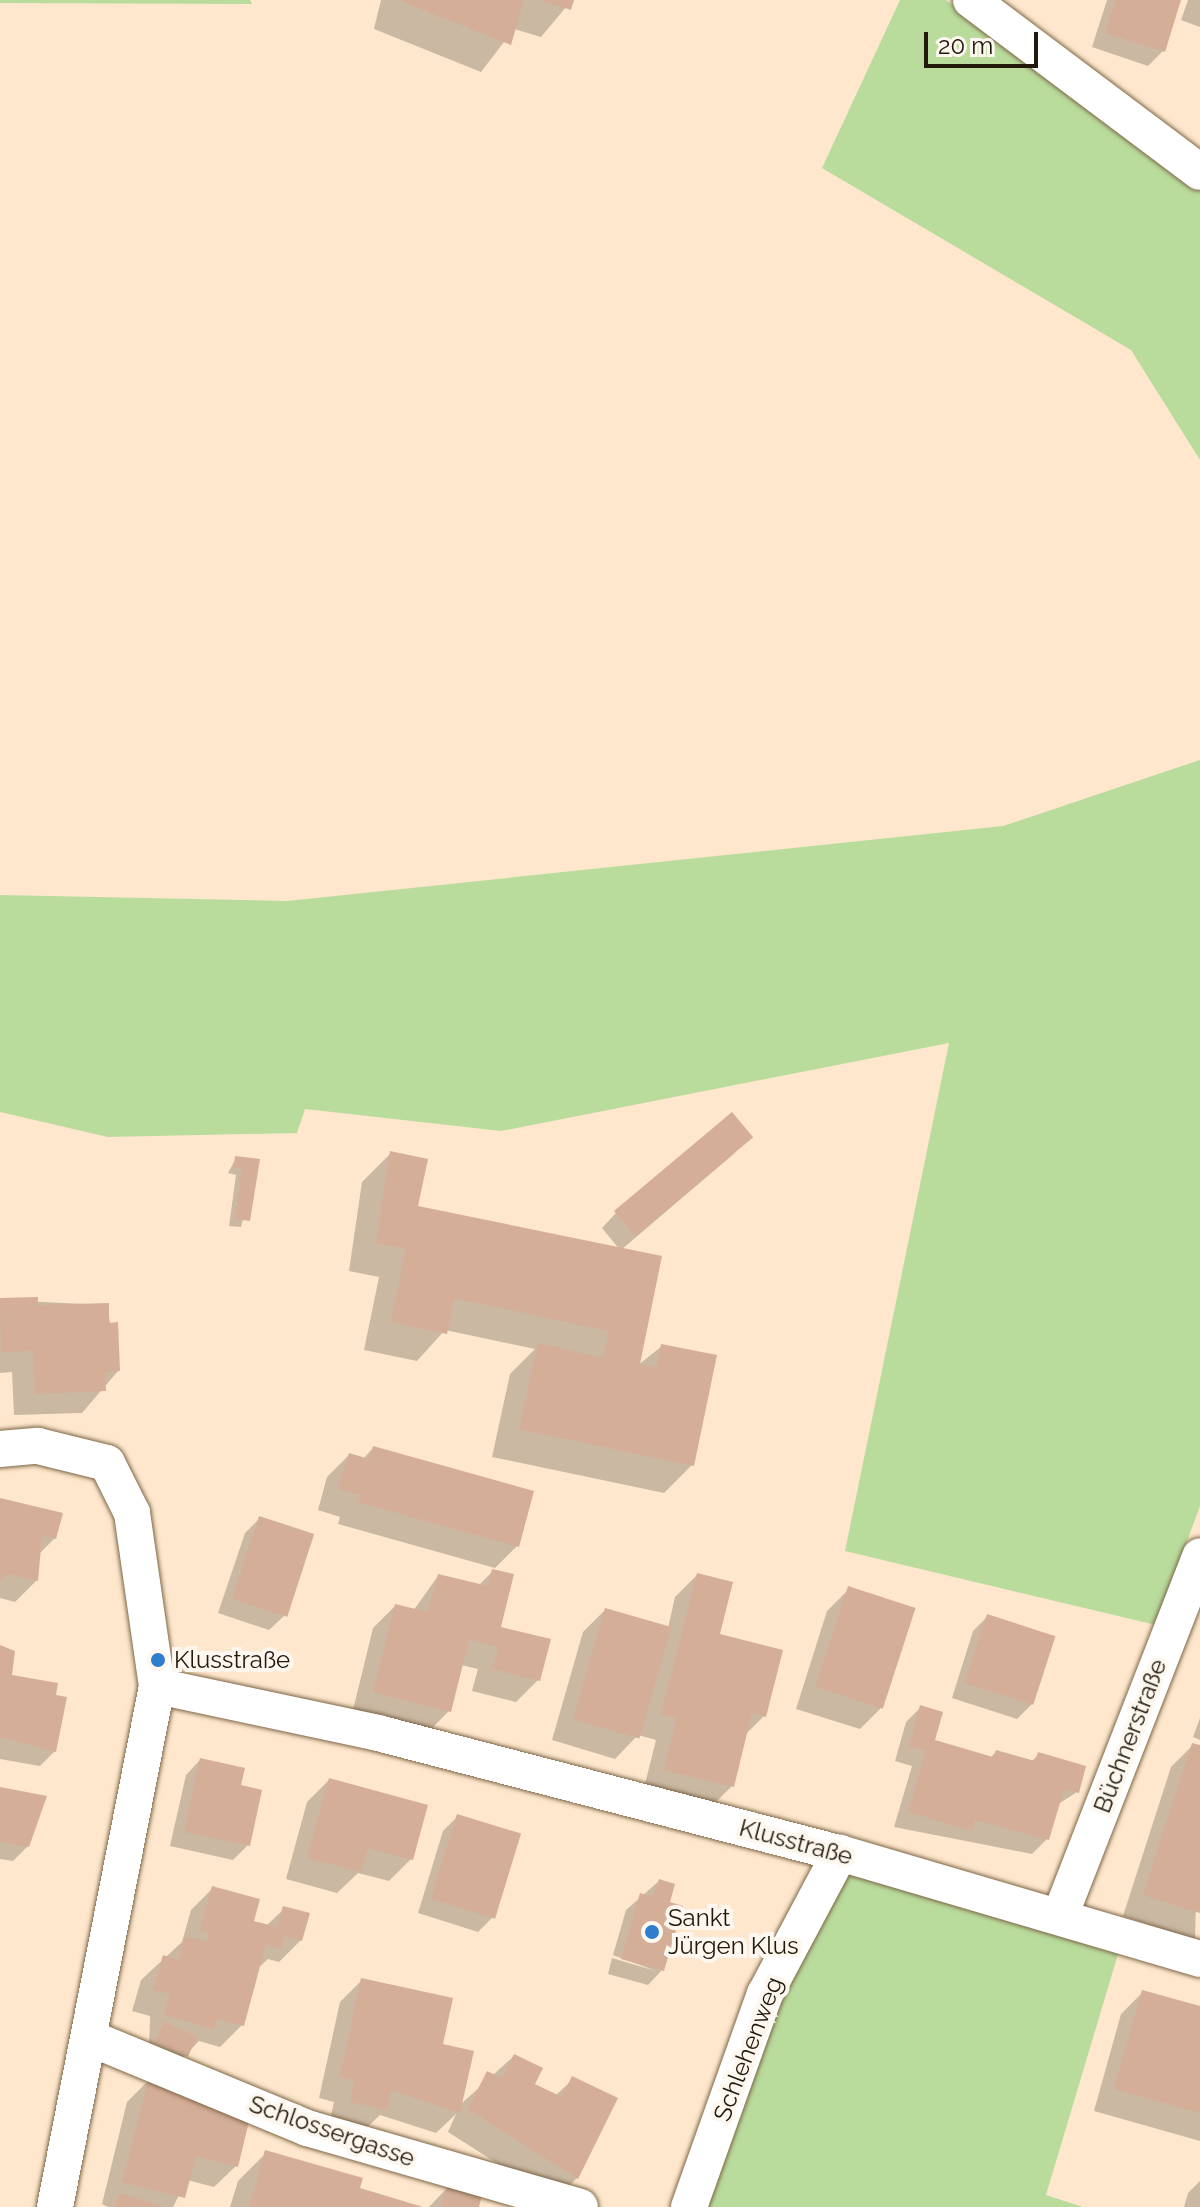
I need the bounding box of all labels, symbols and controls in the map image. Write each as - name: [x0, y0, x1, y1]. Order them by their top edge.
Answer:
- scale bar: [928, 16, 1042, 66]
- text: 20 m: [938, 31, 993, 60]
- place label: Klusstraße: [174, 1646, 290, 1674]
- marker: Klusstraße: [149, 1651, 167, 1669]
- street label: Büchnerstraße: [1087, 1655, 1173, 1817]
- street label: Klusstraße: [736, 1813, 856, 1871]
- place label: Sankt Jürgen Klus: [668, 1904, 799, 1960]
- marker: Sankt Jürgen Klus: [643, 1923, 661, 1941]
- street label: Schlehenweg: [707, 1973, 789, 2125]
- street label: Schlossergasse: [245, 2089, 419, 2173]

